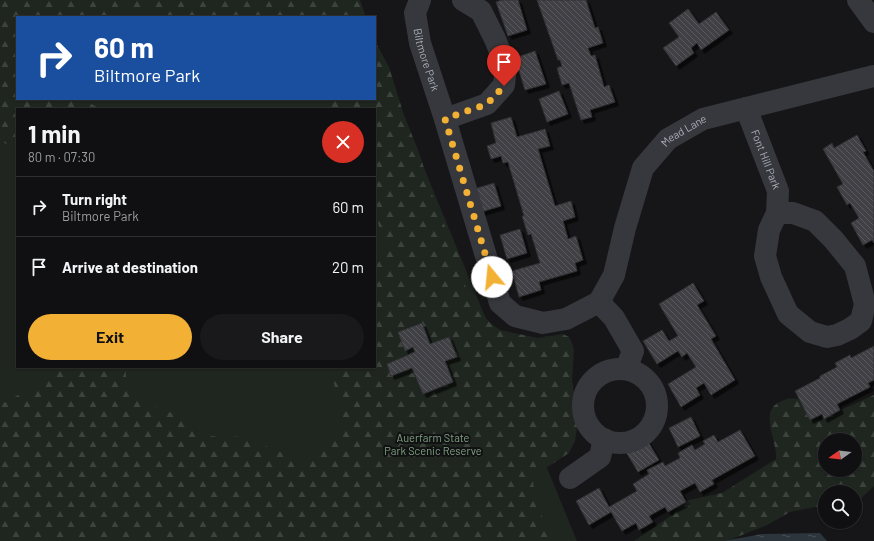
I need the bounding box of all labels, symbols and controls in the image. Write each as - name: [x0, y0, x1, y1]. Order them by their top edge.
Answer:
- street label: Biltmore Park: [412, 27, 442, 93]
- text: 60 m: [94, 30, 154, 64]
- icon: right: [28, 32, 80, 84]
- pin: [487, 45, 521, 86]
- icon: arrive: [493, 51, 515, 73]
- text: Biltmore Park: [94, 64, 200, 86]
- street label: Mead Lane: [658, 111, 708, 149]
- text: 1 min: [28, 119, 81, 148]
- button: close: [322, 121, 364, 163]
- street label: Font Hill Park: [749, 127, 784, 191]
- text: 80 m · 07:30: [28, 149, 95, 165]
- text: Turn right: [62, 190, 127, 208]
- icon: right: [28, 196, 50, 218]
- text: 60 m: [332, 198, 364, 216]
- text: Biltmore Park: [62, 208, 139, 224]
- icon: arrive: [28, 256, 50, 278]
- position arrow: [471, 256, 513, 298]
- text: Arrive at destination: [62, 258, 198, 276]
- text: 20 m: [332, 258, 364, 276]
- button: Exit: [28, 314, 192, 360]
- button: Share: [200, 314, 364, 360]
- park label: Auerfarm State Park Scenic Reserve: [384, 431, 482, 457]
- north arrow: [818, 433, 862, 477]
- map controls: [818, 433, 862, 529]
- button: search: [818, 485, 862, 529]

